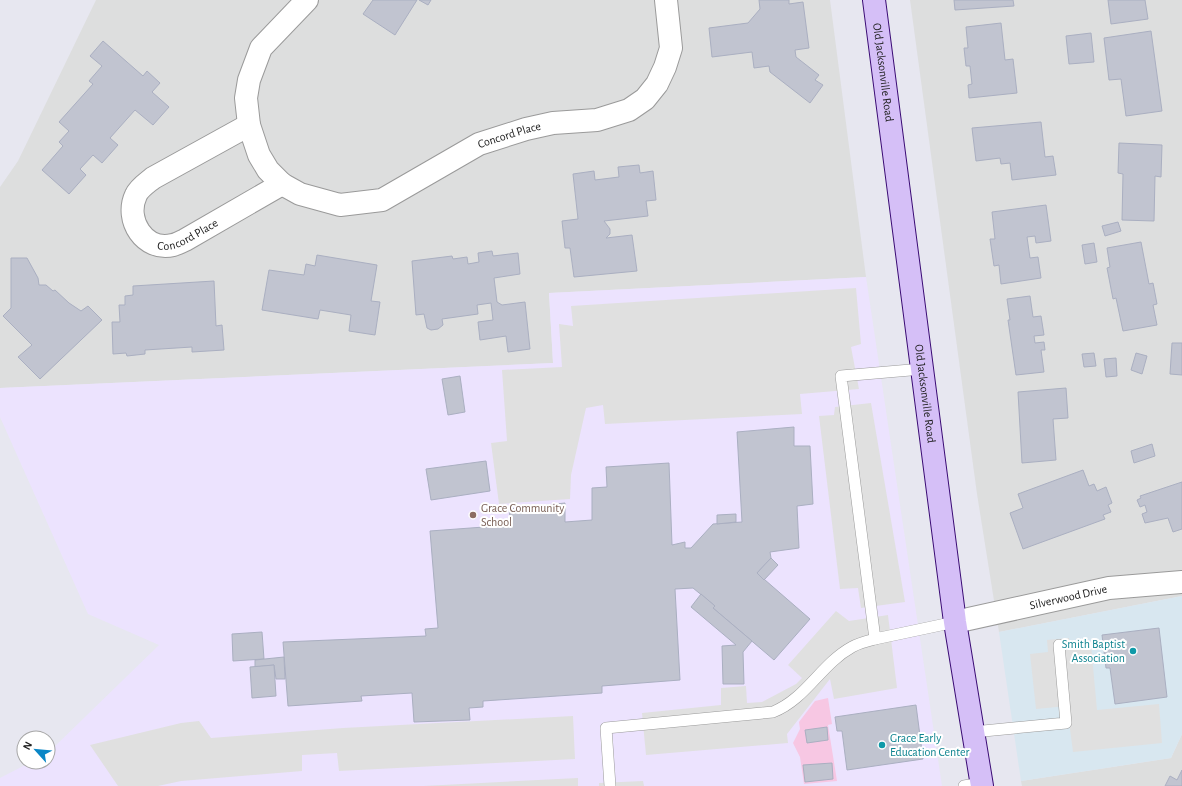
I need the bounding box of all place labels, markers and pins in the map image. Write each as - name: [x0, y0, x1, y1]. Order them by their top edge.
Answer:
- place label: Grace Community School: [481, 502, 564, 528]
- marker: Grace Community School: [468, 510, 478, 520]
- place label: Smith Baptist Association: [1062, 638, 1125, 664]
- marker: Smith Baptist Association: [1128, 646, 1138, 656]
- place label: Grace Early Education Center: [890, 732, 969, 758]
- marker: Grace Early Education Center: [877, 740, 887, 750]

